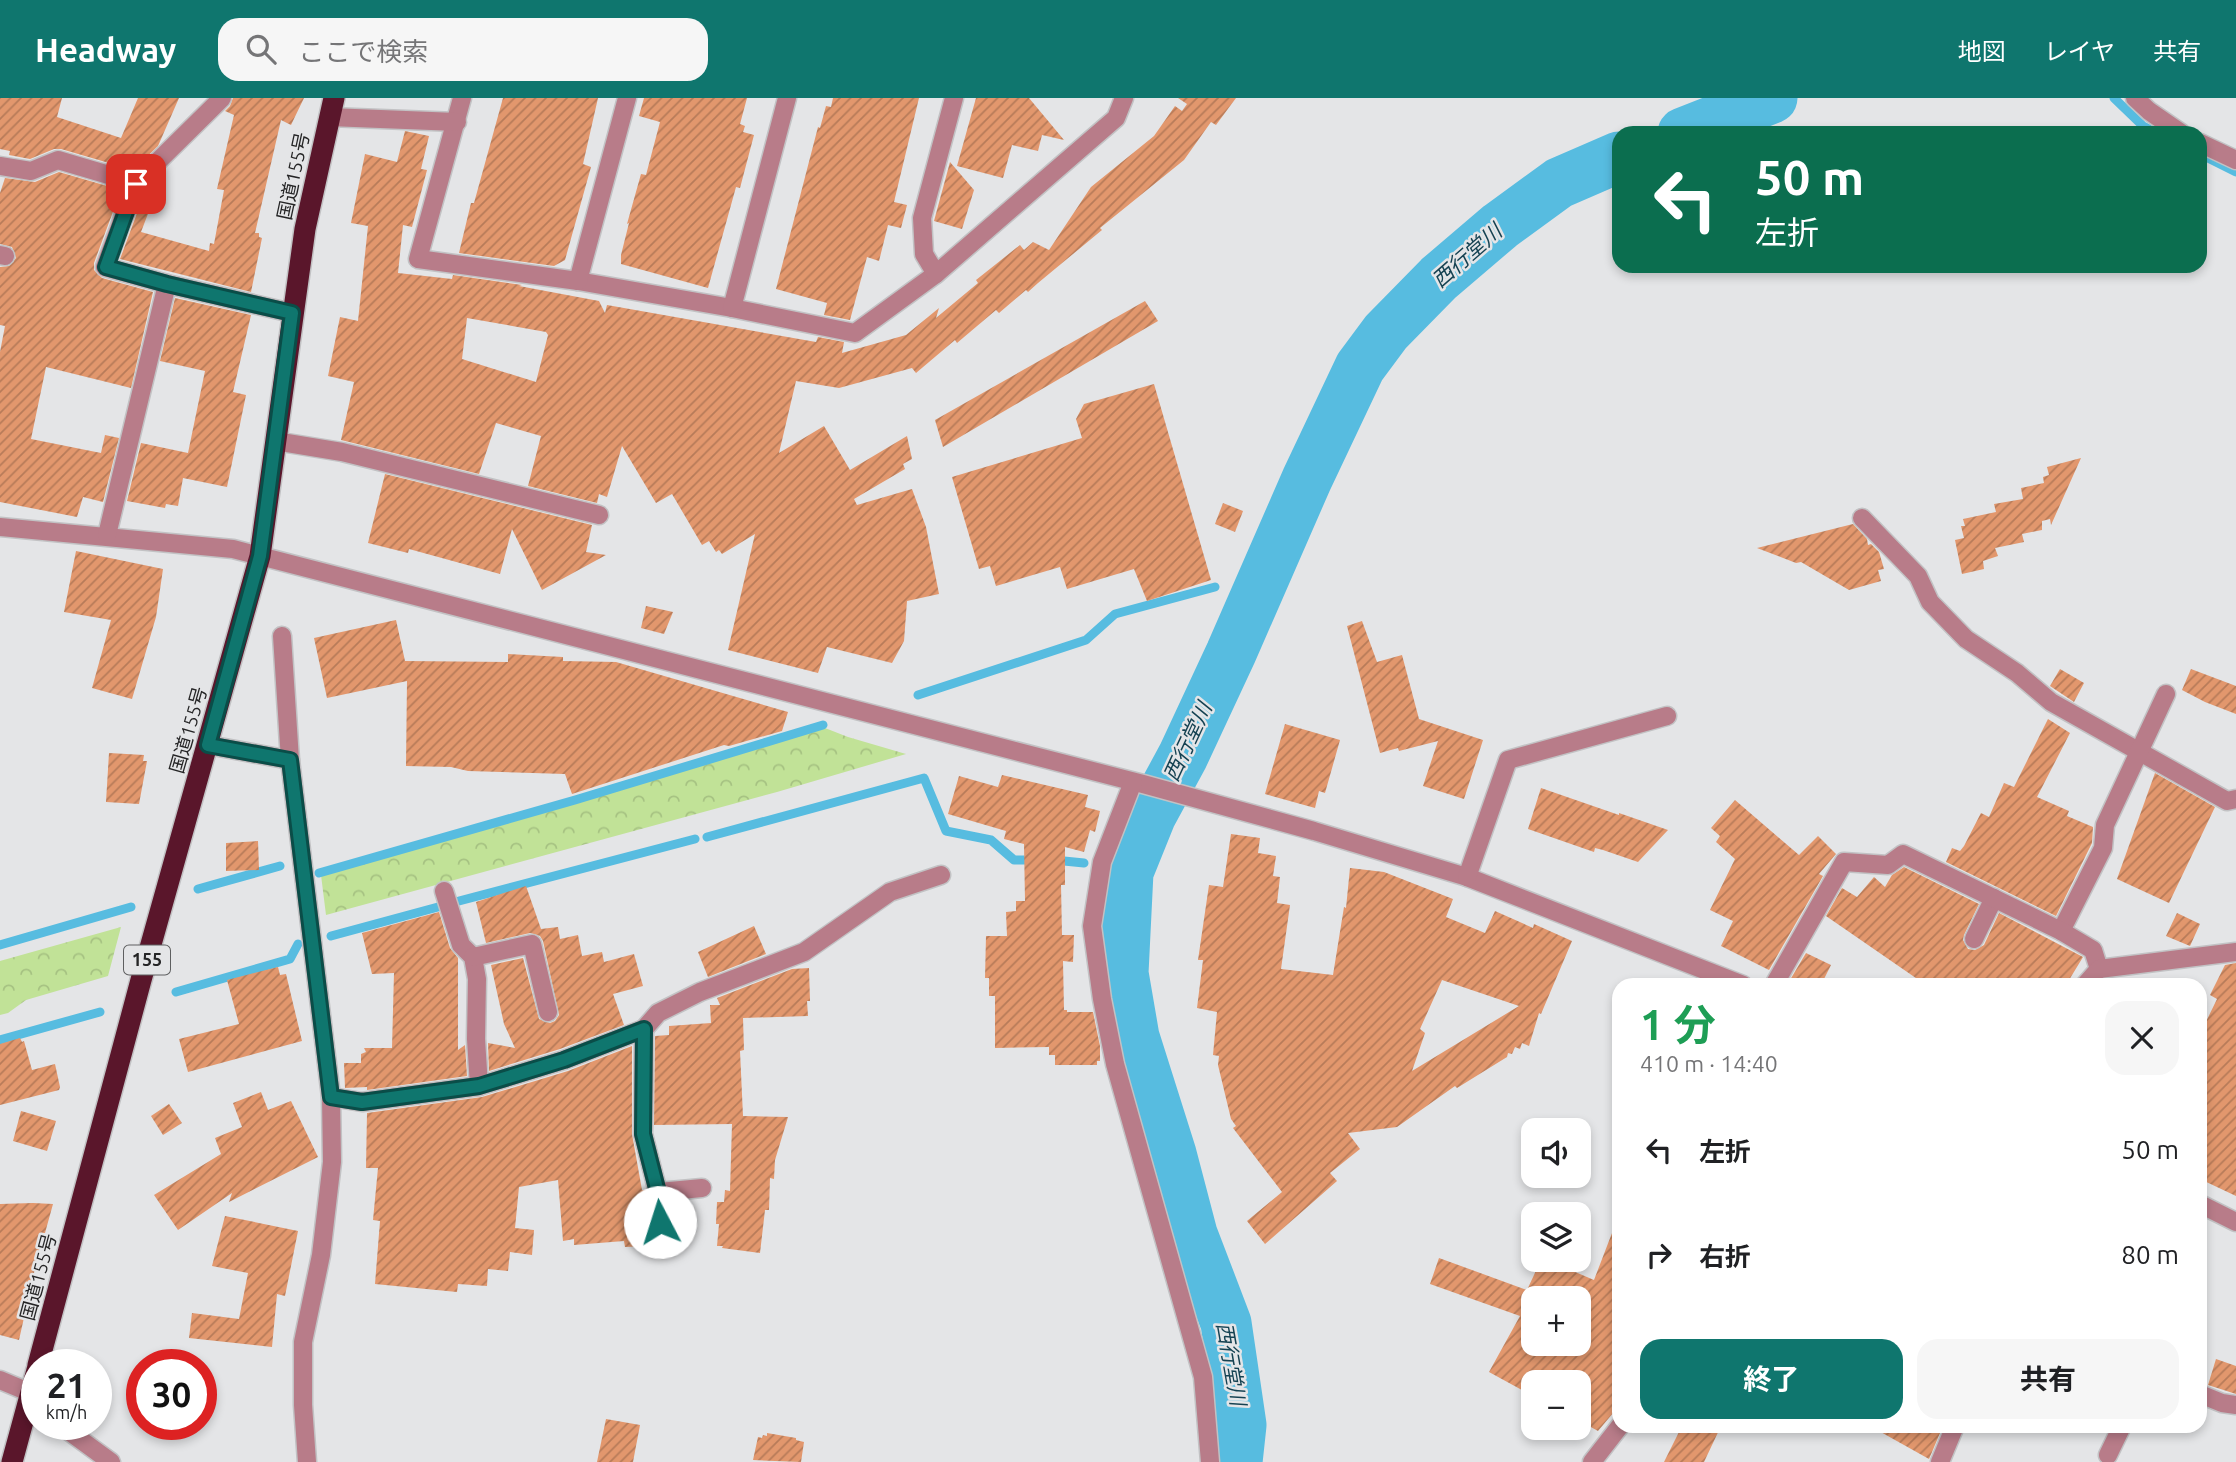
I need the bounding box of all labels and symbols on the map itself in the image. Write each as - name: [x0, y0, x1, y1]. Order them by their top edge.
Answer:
- street label: 国道155号: [273, 130, 313, 222]
- pin: [106, 154, 166, 214]
- water label: 西行堂川: [1427, 217, 1507, 292]
- street label: 国道155号: [165, 684, 211, 776]
- water label: 西行堂川: [1158, 697, 1217, 785]
- road number: 155: [124, 946, 170, 974]
- position arrow: [623, 1185, 697, 1259]
- street label: 国道155号: [16, 1231, 60, 1323]
- water label: 西行堂川: [1213, 1320, 1251, 1409]
- speed limit sign: 30: [126, 1349, 217, 1440]

